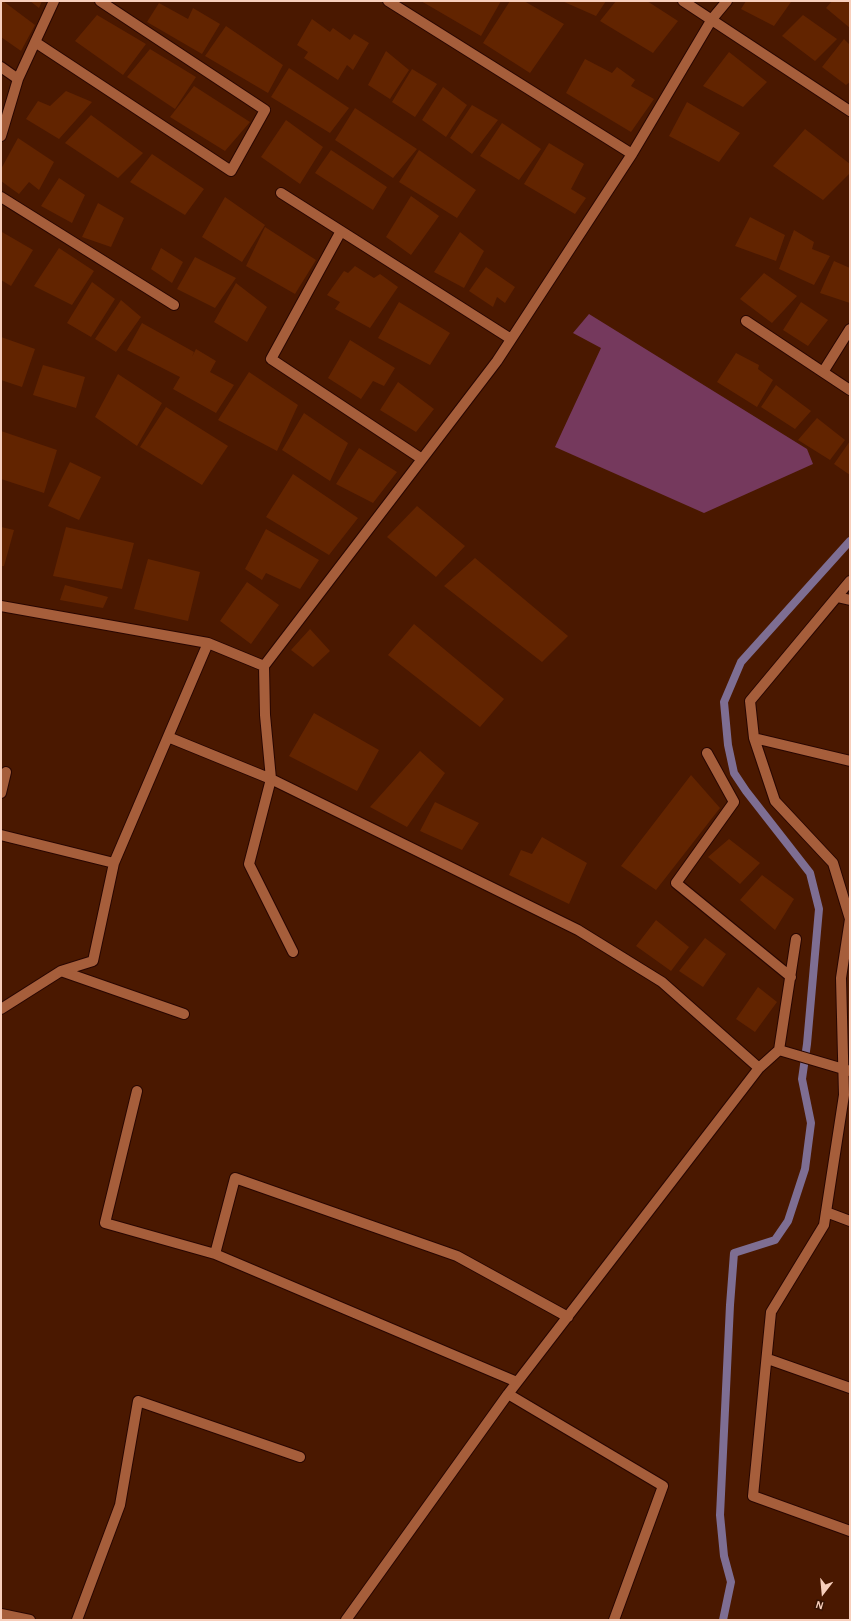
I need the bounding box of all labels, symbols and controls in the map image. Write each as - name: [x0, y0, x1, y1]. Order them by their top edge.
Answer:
- north arrow: [803, 1573, 843, 1613]
- text: N: [814, 1599, 825, 1611]

